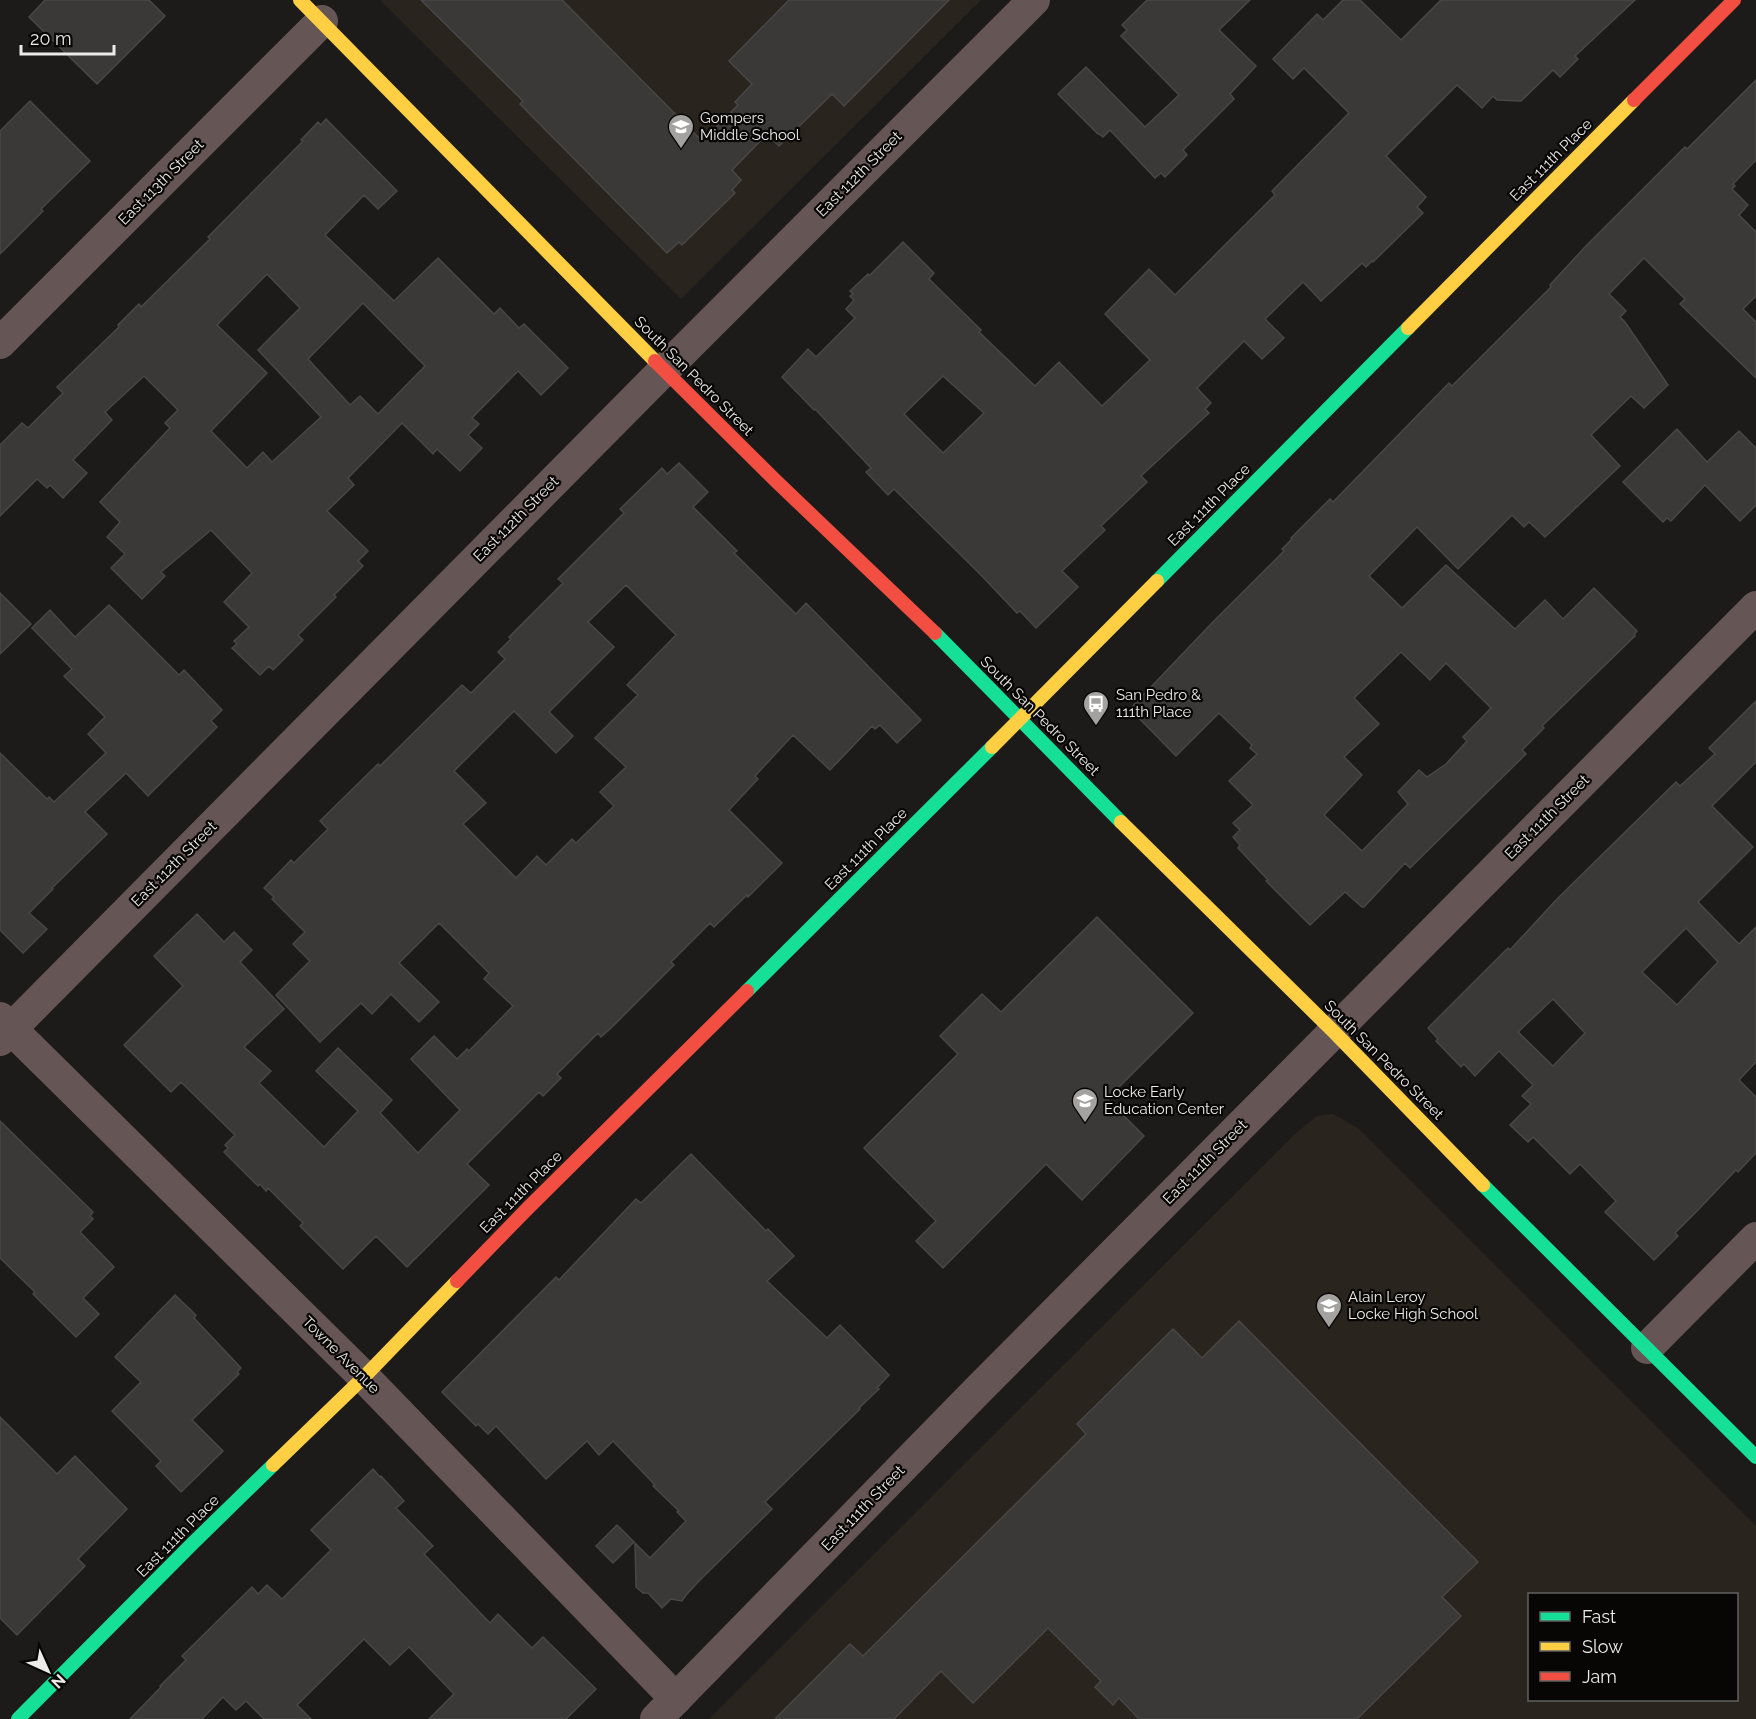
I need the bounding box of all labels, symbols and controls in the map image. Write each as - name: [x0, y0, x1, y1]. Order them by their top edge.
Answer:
- scale bar: [21, 18, 114, 56]
- text: 20 m: [30, 28, 72, 49]
- place label: Gompers Middle School: [700, 109, 801, 144]
- school or university icon: Gompers Middle School: [666, 112, 696, 150]
- street label: East 111th Place: [1506, 115, 1596, 205]
- street label: East 112th Street: [813, 128, 905, 220]
- street label: East 113th Street: [115, 136, 207, 228]
- street label: South San Pedro Street: [631, 313, 757, 439]
- street label: East 111th Place: [1164, 460, 1254, 550]
- street label: East 112th Street: [470, 473, 562, 565]
- street label: South San Pedro Street: [977, 653, 1103, 779]
- place label: San Pedro & 111th Place: [1116, 686, 1201, 721]
- bus stop icon: San Pedro & 111th Place: [1081, 689, 1111, 727]
- street label: East 111th Street: [1501, 771, 1593, 863]
- street label: East 111th Place: [821, 804, 911, 894]
- street label: East 112th Street: [128, 818, 220, 910]
- street label: South San Pedro Street: [1321, 997, 1447, 1123]
- place label: Locke Early Education Center: [1104, 1083, 1225, 1118]
- school or university icon: Locke Early Education Center: [1070, 1086, 1100, 1124]
- street label: East 111th Street: [1159, 1116, 1251, 1208]
- street label: East 111th Place: [476, 1147, 566, 1237]
- place label: Alain Leroy Locke High School: [1348, 1288, 1479, 1323]
- school or university icon: Alain Leroy Locke High School: [1314, 1291, 1344, 1329]
- street label: Towne Avenue: [299, 1313, 384, 1398]
- street label: East 111th Street: [818, 1462, 908, 1554]
- street label: East 111th Place: [133, 1491, 223, 1581]
- legend: [1528, 1593, 1738, 1701]
- text: Fast: [1582, 1606, 1616, 1627]
- text: Slow: [1582, 1636, 1623, 1657]
- north arrow: [18, 1641, 78, 1701]
- text: Jam: [1582, 1666, 1617, 1687]
- text: N: [47, 1670, 69, 1692]

